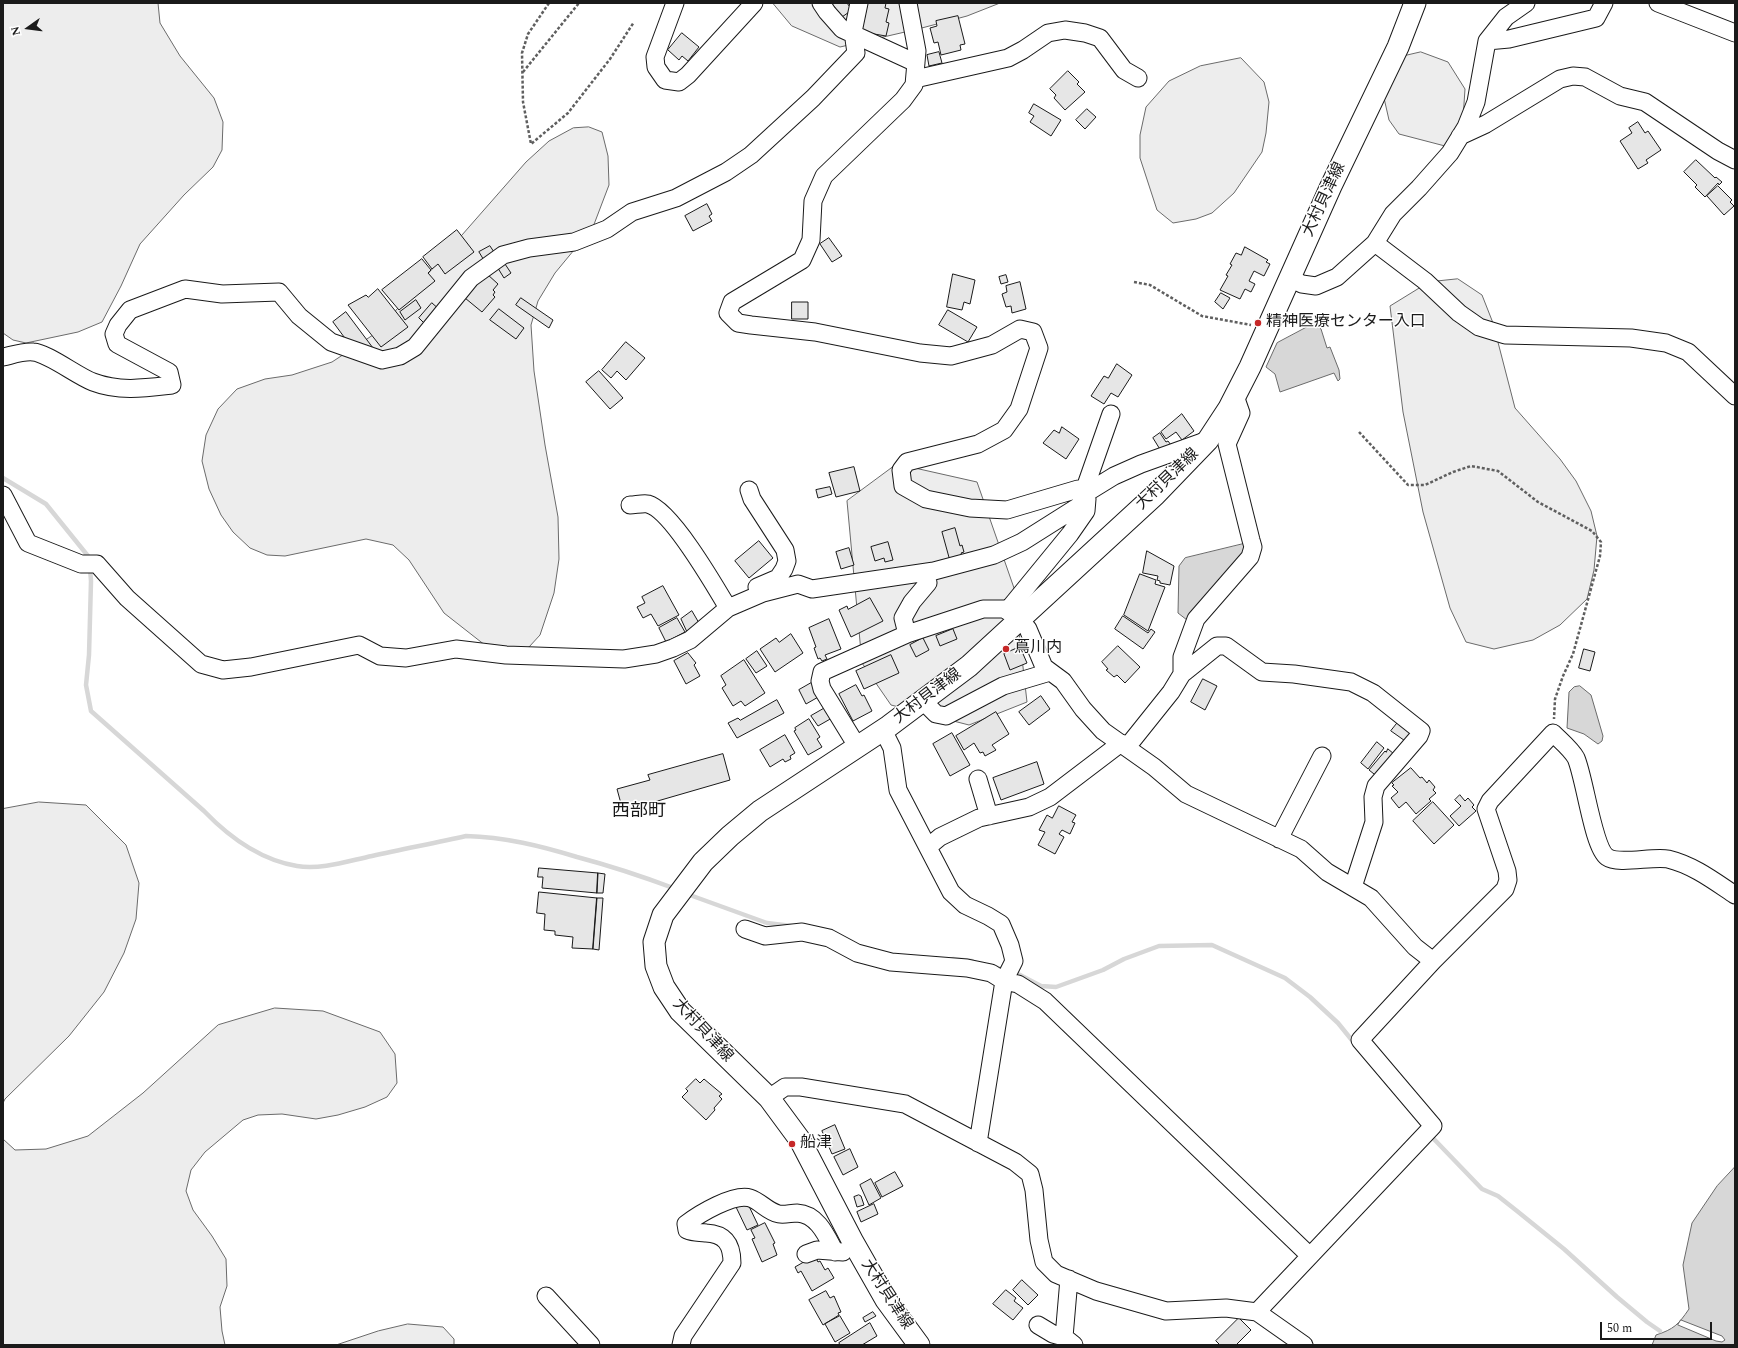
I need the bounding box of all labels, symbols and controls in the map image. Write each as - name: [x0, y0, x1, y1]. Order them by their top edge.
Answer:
- north arrow: [8, 8, 48, 48]
- text: N: [7, 25, 25, 37]
- street label: 大村貝津線: [1299, 160, 1351, 240]
- place label: 精神医療センター入口: [1266, 313, 1426, 333]
- marker: 精神医療センター入口: [1253, 318, 1263, 328]
- street label: 大村貝津線: [1133, 445, 1203, 515]
- place label: 蔦川内: [1014, 639, 1062, 659]
- marker: 蔦川内: [1001, 644, 1011, 654]
- street label: 大村貝津線: [890, 665, 966, 729]
- district label: 西部町: [612, 801, 666, 823]
- street label: 大村貝津線: [668, 995, 736, 1067]
- place label: 船津: [800, 1134, 832, 1154]
- marker: 船津: [787, 1139, 797, 1149]
- street label: 大村貝津線: [856, 1256, 916, 1334]
- scale bar: [1602, 1314, 1714, 1340]
- text: 50 m: [1607, 1319, 1632, 1338]

